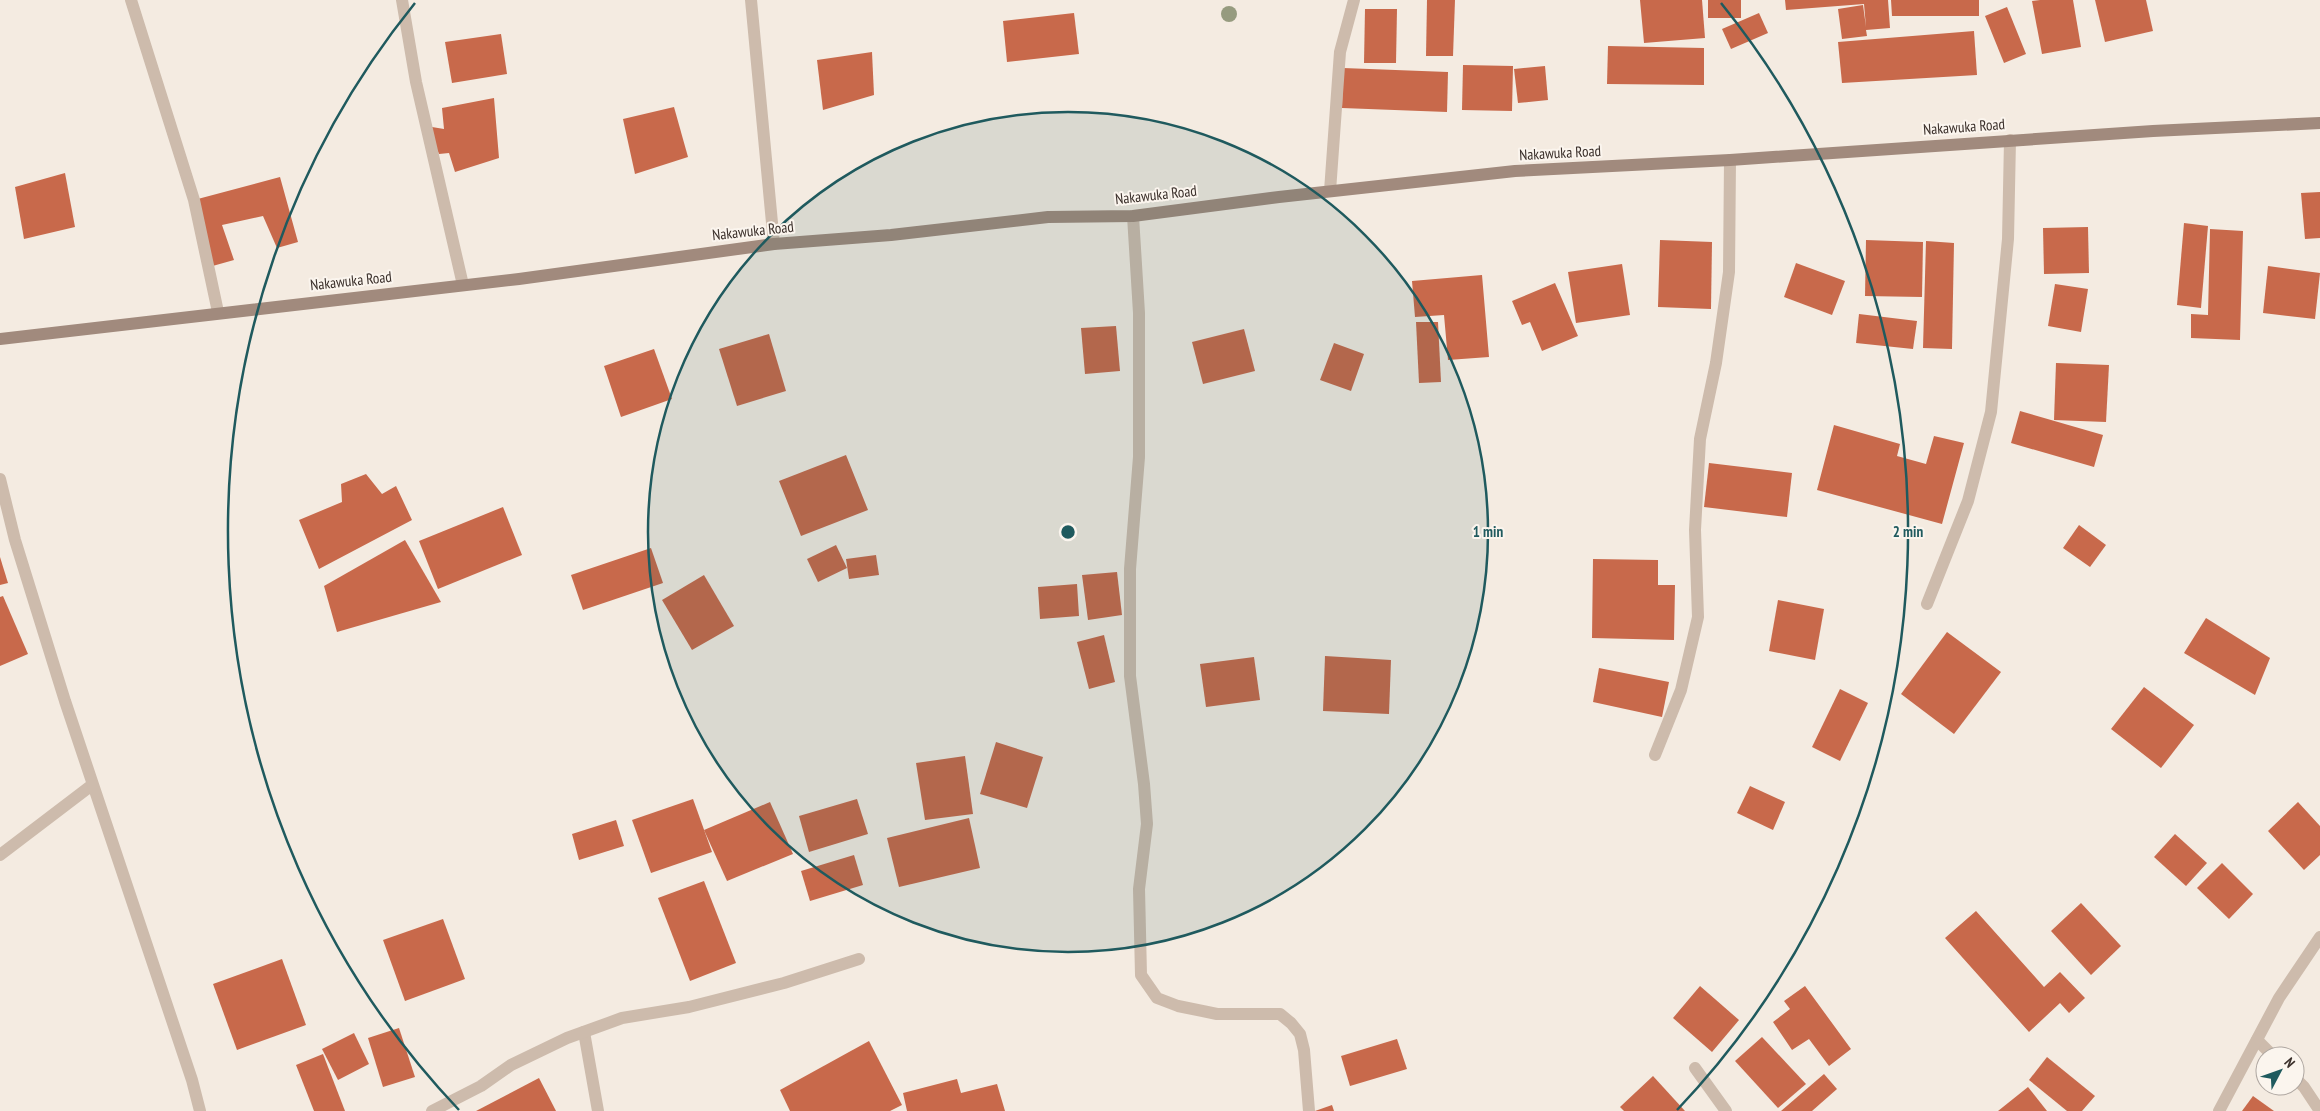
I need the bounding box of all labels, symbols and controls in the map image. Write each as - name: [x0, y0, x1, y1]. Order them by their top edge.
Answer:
- street label: Nakawuka Road: [1922, 114, 2005, 139]
- street label: Nakawuka Road: [1519, 141, 1601, 164]
- street label: Nakawuka Road: [1114, 181, 1198, 208]
- street label: Nakawuka Road: [711, 217, 795, 244]
- street label: Nakawuka Road: [309, 267, 393, 294]
- text: 1 min: [1473, 522, 1503, 541]
- text: 2 min: [1893, 522, 1923, 541]
- centre of rings: [1059, 523, 1077, 541]
- north arrow: [2255, 1046, 2305, 1096]
- text: N: [2281, 1054, 2299, 1071]

